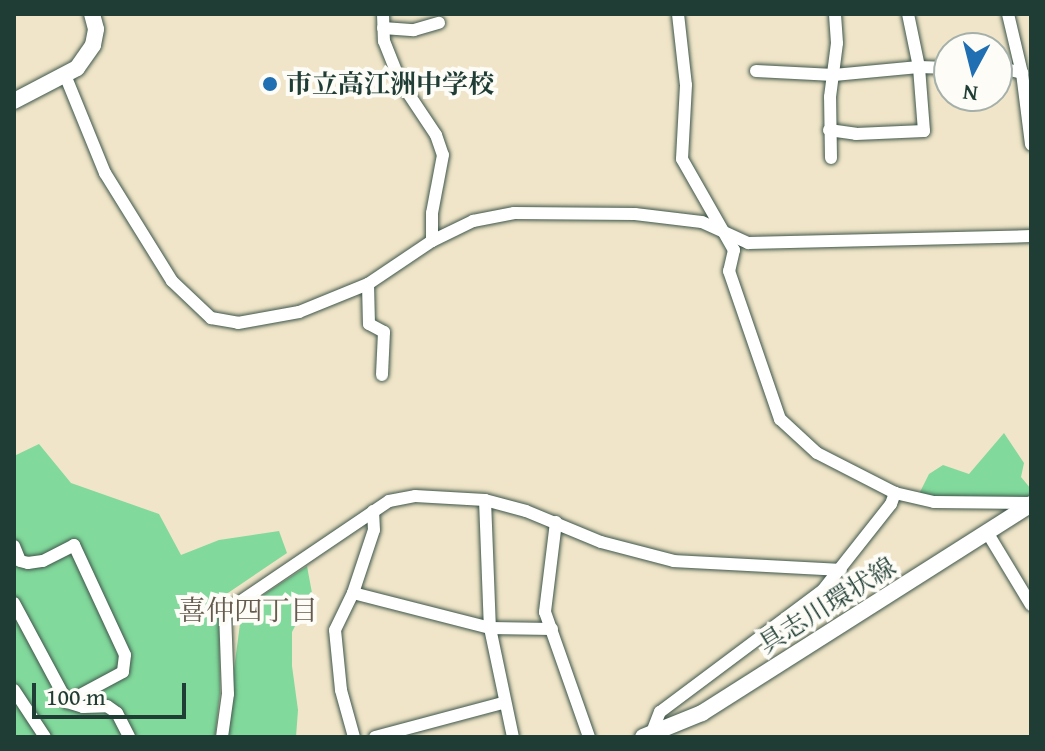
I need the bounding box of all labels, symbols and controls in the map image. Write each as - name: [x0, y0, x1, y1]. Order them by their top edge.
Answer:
- north arrow: [933, 32, 1013, 112]
- place label: 市立高江洲中学校: [286, 68, 494, 100]
- marker: 市立高江洲中学校: [261, 75, 279, 93]
- text: N: [961, 77, 980, 111]
- street label: 具志川環状線: [753, 550, 901, 660]
- district label: 喜仲四丁目: [178, 593, 318, 627]
- scale bar: [36, 667, 190, 717]
- text: 100 m: [46, 679, 106, 714]

